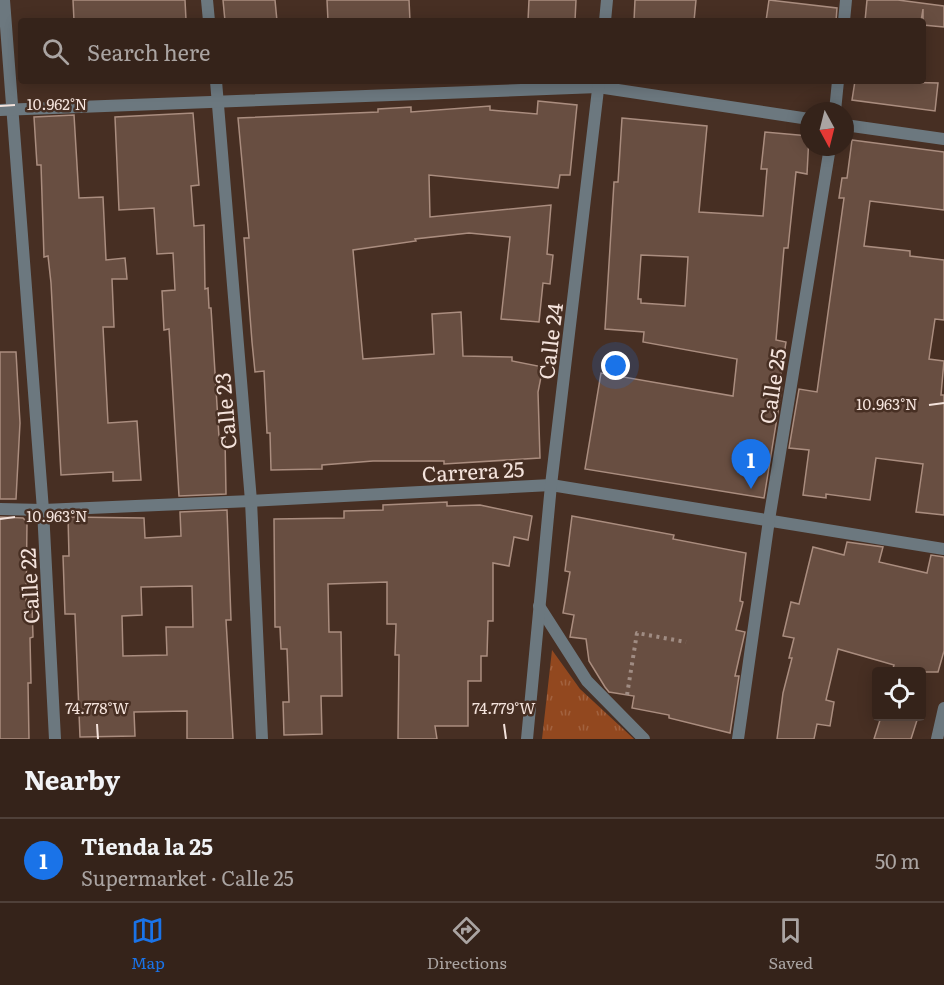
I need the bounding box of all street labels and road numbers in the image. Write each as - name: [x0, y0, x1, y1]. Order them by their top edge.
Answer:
- street label: Calle 24: [529, 300, 569, 381]
- street label: Calle 25: [750, 346, 792, 426]
- street label: Calle 23: [205, 371, 243, 451]
- street label: Carrera 25: [421, 452, 525, 488]
- street label: Calle 22: [11, 547, 45, 625]

